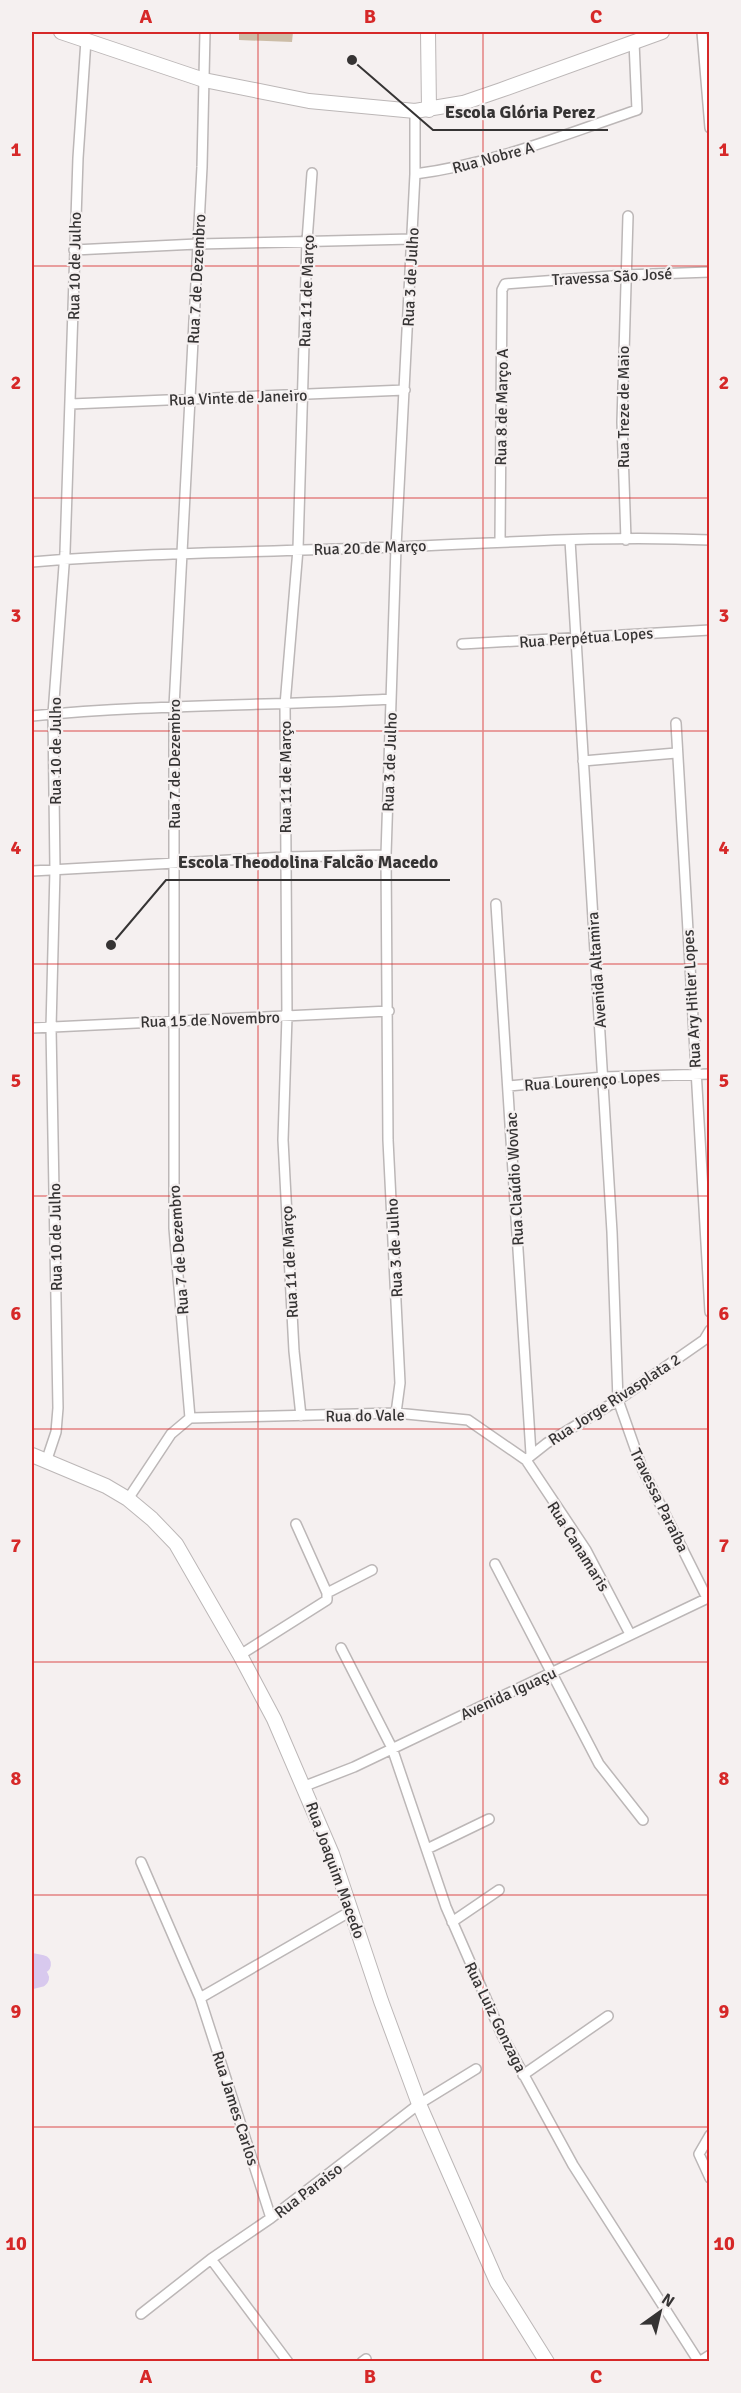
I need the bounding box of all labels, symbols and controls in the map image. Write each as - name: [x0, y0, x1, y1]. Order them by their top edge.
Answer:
- text: A: [140, 4, 153, 29]
- text: B: [364, 4, 376, 29]
- text: C: [590, 4, 602, 29]
- callout: Escola Glória Perez: [433, 94, 608, 130]
- text: Escola Glória Perez: [445, 101, 595, 123]
- text: 1: [11, 137, 22, 162]
- street label: Rua Nobre A: [450, 137, 537, 179]
- text: 1: [719, 137, 730, 162]
- street label: Rua 10 de Julho: [64, 212, 86, 320]
- street label: Rua 7 de Dezembro: [184, 214, 210, 345]
- street label: Rua 3 de Julho: [398, 227, 424, 327]
- street label: Rua 11 de Março: [295, 234, 319, 348]
- street label: Travessa São José: [551, 264, 673, 290]
- street label: Rua Treze de Maio: [614, 346, 634, 468]
- street label: Rua 8 de Março A: [491, 348, 513, 466]
- text: 2: [11, 370, 21, 395]
- text: 2: [719, 370, 729, 395]
- street label: Rua Vinte de Janeiro: [168, 386, 308, 410]
- street label: Rua 20 de Março: [313, 536, 427, 560]
- text: 3: [11, 603, 21, 628]
- text: 3: [719, 603, 729, 628]
- street label: Rua Perpétua Lopes: [518, 623, 654, 653]
- street label: Rua 10 de Julho: [46, 697, 66, 805]
- street label: Rua 7 de Dezembro: [165, 699, 185, 829]
- street label: Rua 3 de Julho: [378, 712, 402, 812]
- street label: Rua 11 de Março: [276, 721, 296, 833]
- text: 4: [11, 835, 22, 860]
- text: 4: [719, 835, 730, 860]
- callout: Escola Theodolina Falcão Macedo: [166, 844, 450, 880]
- text: Escola Theodolina Falcão Macedo: [178, 851, 438, 873]
- street label: Avenida Altamira: [583, 911, 611, 1029]
- street label: Rua Ary Hitler Lopes: [678, 929, 706, 1069]
- street label: Rua 15 de Novembro: [140, 1008, 280, 1032]
- street label: Rua Lourenço Lopes: [524, 1066, 661, 1096]
- text: 5: [11, 1068, 21, 1093]
- text: 5: [719, 1068, 729, 1093]
- street label: Rua Claúdio Woviac: [502, 1112, 528, 1246]
- street label: Rua 10 de Julho: [45, 1183, 67, 1291]
- street label: Rua 7 de Dezembro: [164, 1184, 194, 1316]
- street label: Rua 3 de Julho: [382, 1198, 408, 1298]
- street label: Rua 11 de Março: [277, 1205, 303, 1319]
- text: 6: [11, 1301, 22, 1326]
- text: 6: [719, 1301, 730, 1326]
- street label: Rua Jorge Rivasplata 2: [545, 1350, 685, 1450]
- street label: Rua do Vale: [325, 1405, 405, 1427]
- street label: Travessa Paraíba: [625, 1445, 693, 1556]
- street label: Rua Canamaris: [543, 1498, 614, 1595]
- text: 7: [11, 1533, 22, 1558]
- text: 7: [719, 1533, 730, 1558]
- street label: Avenida Iguaçu: [457, 1663, 560, 1725]
- text: 8: [11, 1766, 22, 1791]
- text: 8: [719, 1766, 730, 1791]
- street label: Rua Joaquim Macedo: [301, 1799, 369, 1942]
- street label: Rua Luiz Gonzaga: [460, 1959, 530, 2076]
- text: 9: [11, 1999, 22, 2024]
- text: 9: [719, 1999, 730, 2024]
- street label: Rua James Carlos: [207, 2049, 263, 2168]
- street label: Rua Paraiso: [271, 2159, 347, 2223]
- text: 10: [5, 2231, 27, 2256]
- text: 10: [713, 2231, 735, 2256]
- north arrow: [630, 2282, 690, 2342]
- text: N: [658, 2289, 678, 2312]
- text: A: [140, 2364, 153, 2389]
- text: B: [364, 2364, 376, 2389]
- text: C: [590, 2364, 602, 2389]

